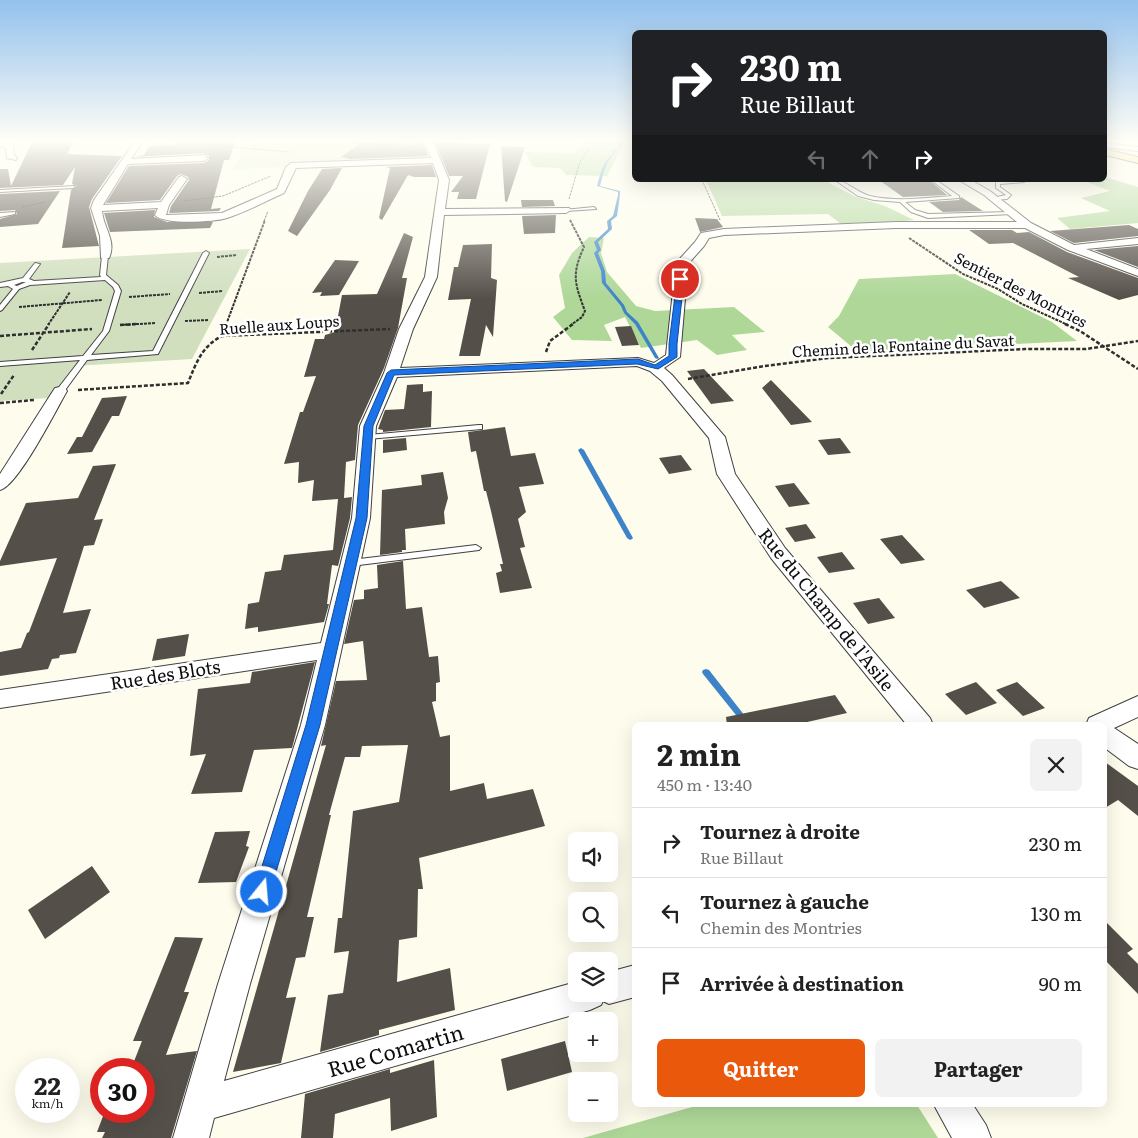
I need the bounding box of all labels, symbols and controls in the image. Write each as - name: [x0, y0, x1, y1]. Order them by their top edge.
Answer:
- text: 230 m: [740, 40, 842, 92]
- icon: right: [657, 50, 722, 115]
- text: Rue Billaut: [740, 87, 855, 120]
- icon: left: [803, 145, 831, 173]
- icon: ahead: [856, 145, 884, 173]
- icon: right: [909, 145, 937, 173]
- street label: Sentier des Montries: [951, 246, 1092, 333]
- pin: [659, 258, 701, 300]
- icon: arrive: [666, 265, 694, 293]
- street label: Ruelle aux Loups: [218, 308, 340, 340]
- street label: Chemin de la Fontaine du Savat: [791, 328, 1015, 362]
- street label: Rue du Champ de l'Asile: [753, 522, 901, 696]
- street label: Rue des Blots: [108, 652, 222, 696]
- text: 2 min: [657, 731, 741, 775]
- button: close: [1030, 739, 1082, 791]
- text: 450 m · 13:40: [657, 772, 752, 796]
- text: Tournez à droite: [700, 817, 860, 845]
- icon: right: [657, 829, 685, 857]
- text: 230 m: [1029, 829, 1082, 857]
- map controls: [568, 832, 618, 1122]
- button: sound: [568, 832, 618, 882]
- text: Rue Billaut: [700, 845, 784, 869]
- position arrow: [235, 865, 287, 917]
- text: Tournez à gauche: [700, 887, 869, 915]
- button: search: [568, 892, 618, 942]
- icon: left: [657, 899, 685, 927]
- text: 130 m: [1031, 899, 1082, 927]
- text: Chemin des Montries: [700, 915, 862, 939]
- button: layers: [568, 952, 618, 1002]
- icon: arrive: [657, 969, 685, 997]
- text: Arrivée à destination: [700, 969, 904, 997]
- text: 90 m: [1039, 969, 1082, 997]
- button: +: [568, 1012, 618, 1062]
- street label: Rue Comartin: [323, 1015, 467, 1083]
- button: Quitter: [657, 1039, 865, 1097]
- button: Partager: [875, 1039, 1082, 1097]
- speed limit sign: 30: [90, 1058, 155, 1123]
- text: 22: [34, 1066, 61, 1103]
- button: −: [568, 1072, 618, 1122]
- text: km/h: [32, 1094, 63, 1112]

